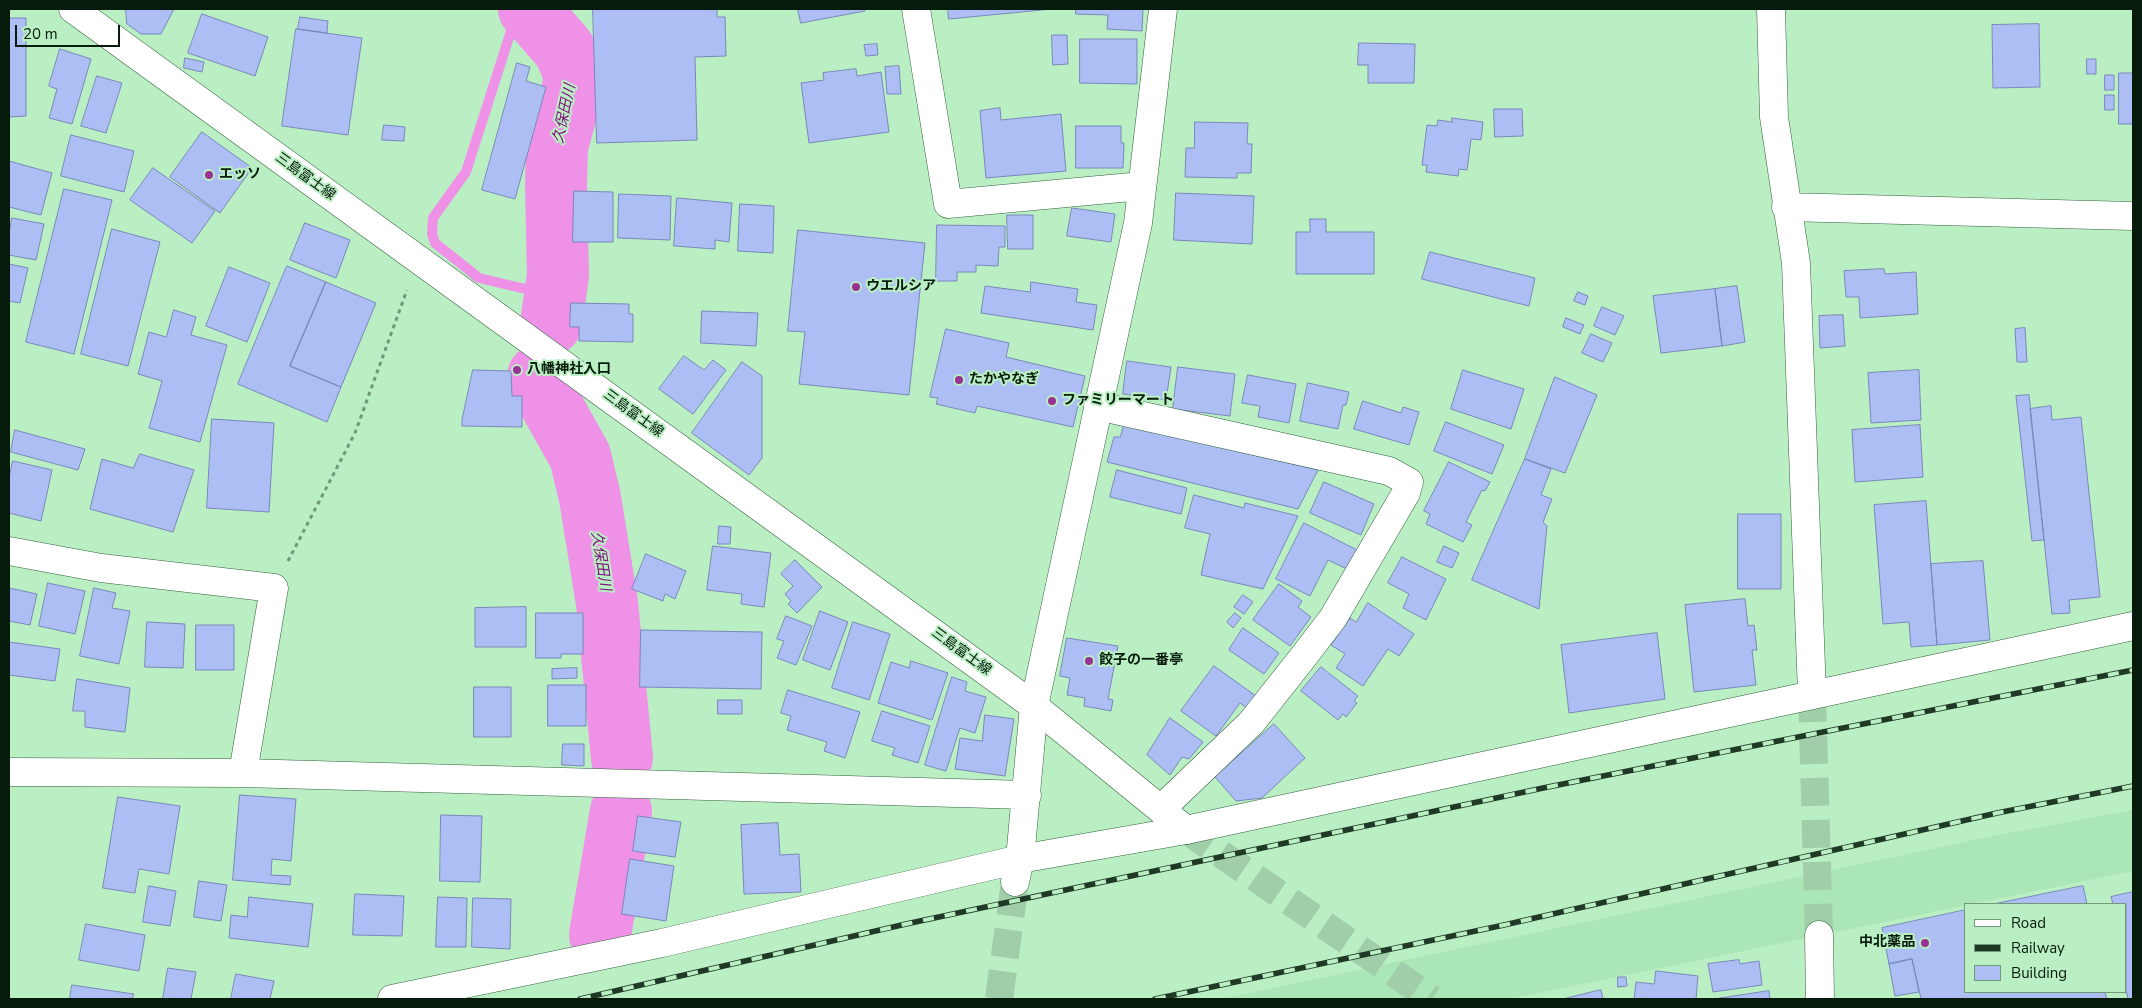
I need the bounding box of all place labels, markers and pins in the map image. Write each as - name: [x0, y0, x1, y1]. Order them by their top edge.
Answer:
- place label: エッソ: [219, 167, 261, 183]
- marker: エッソ: [203, 169, 215, 181]
- place label: ウエルシア: [866, 279, 936, 295]
- marker: ウエルシア: [850, 281, 862, 293]
- place label: 八幡神社入口: [527, 362, 611, 378]
- marker: 八幡神社入口: [511, 364, 523, 376]
- place label: たかやなぎ: [969, 372, 1039, 388]
- marker: たかやなぎ: [953, 374, 965, 386]
- place label: ファミリーマート: [1062, 393, 1174, 409]
- marker: ファミリーマート: [1046, 395, 1058, 407]
- place label: 餃子の一番亭: [1099, 653, 1183, 669]
- marker: 餃子の一番亭: [1083, 655, 1095, 667]
- place label: 中北薬品: [1859, 935, 1915, 951]
- marker: 中北薬品: [1919, 937, 1931, 949]

